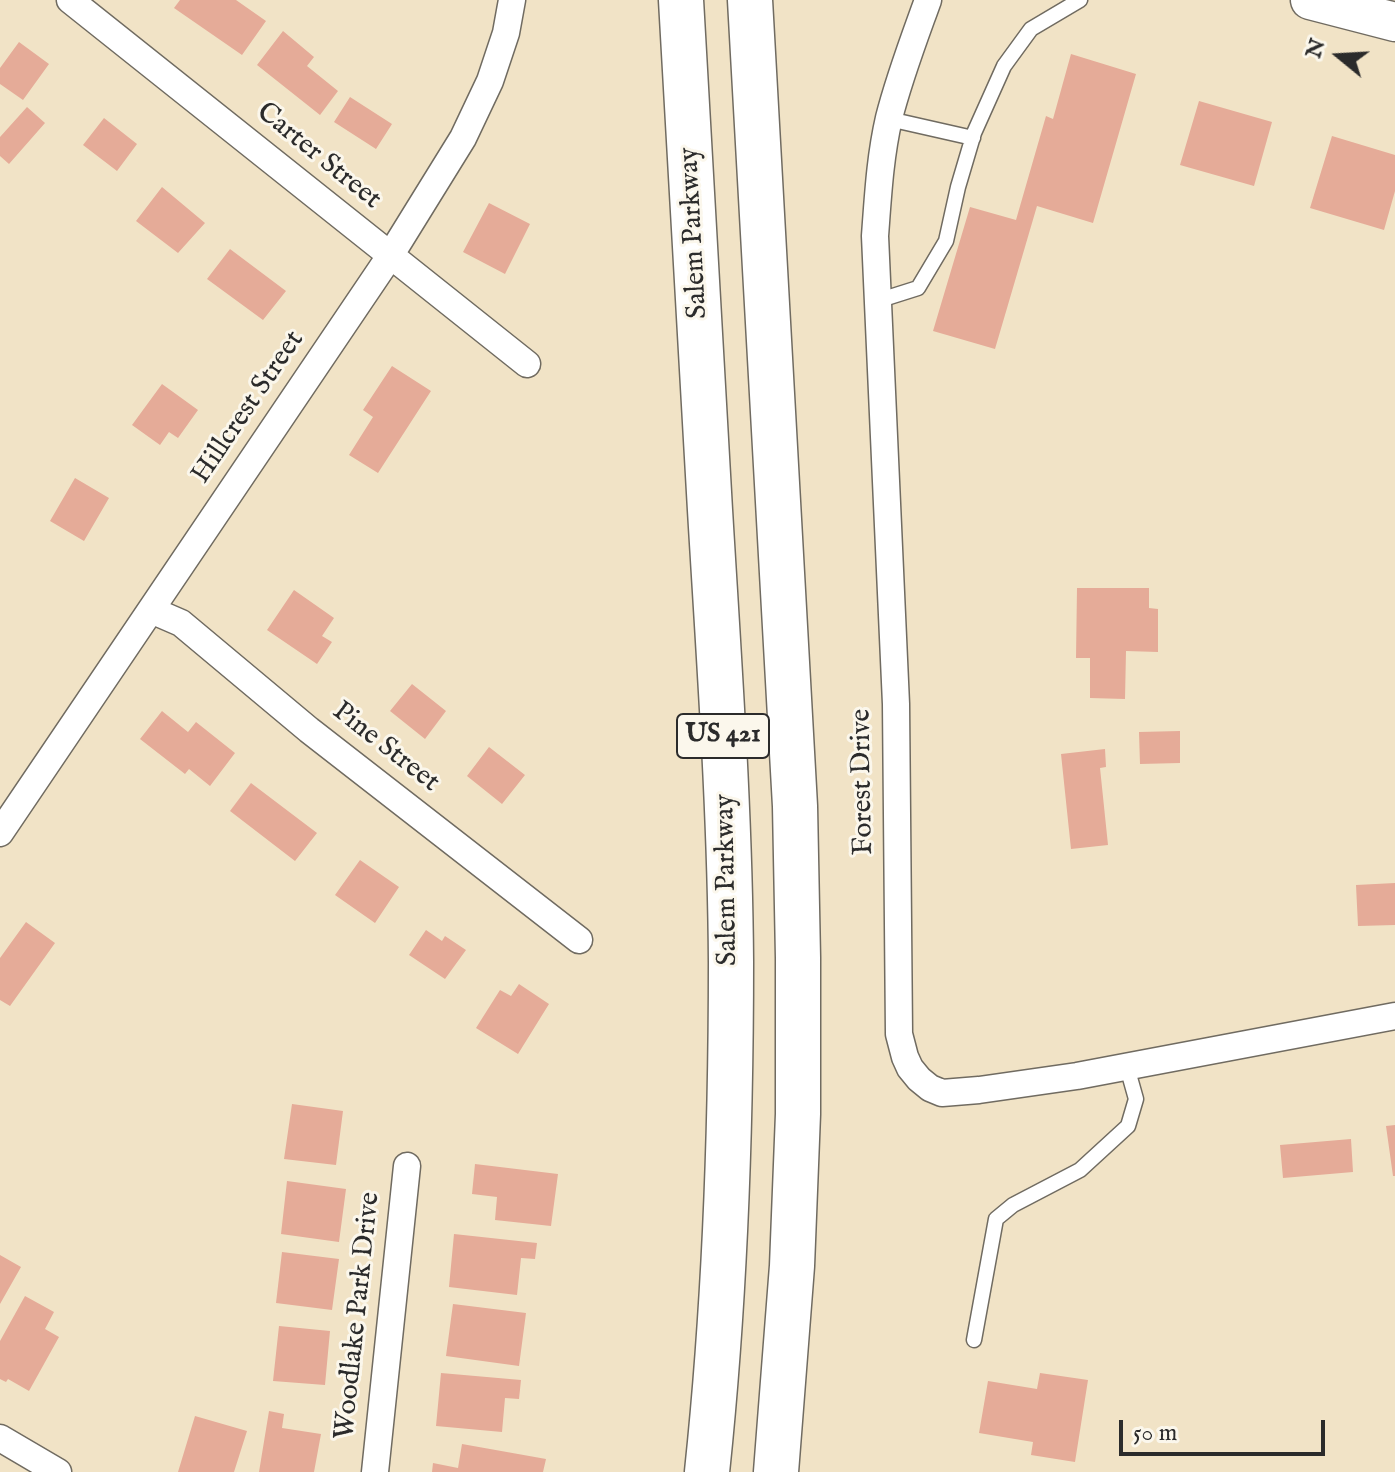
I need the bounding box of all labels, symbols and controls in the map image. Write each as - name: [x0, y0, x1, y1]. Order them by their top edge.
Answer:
- north arrow: [1299, 16, 1379, 96]
- text: N: [1300, 35, 1332, 62]
- street label: Carter Street: [249, 96, 387, 218]
- street label: Salem Parkway: [674, 146, 716, 320]
- street label: Hillcrest Street: [186, 325, 312, 491]
- street label: Pine Street: [325, 696, 445, 800]
- street label: Forest Drive: [846, 708, 882, 856]
- road number: US 421: [677, 714, 769, 758]
- street label: Salem Parkway: [710, 794, 746, 966]
- street label: Woodlake Park Drive: [329, 1191, 389, 1441]
- scale bar: [1123, 1404, 1329, 1454]
- text: 50 m: [1133, 1418, 1177, 1449]

